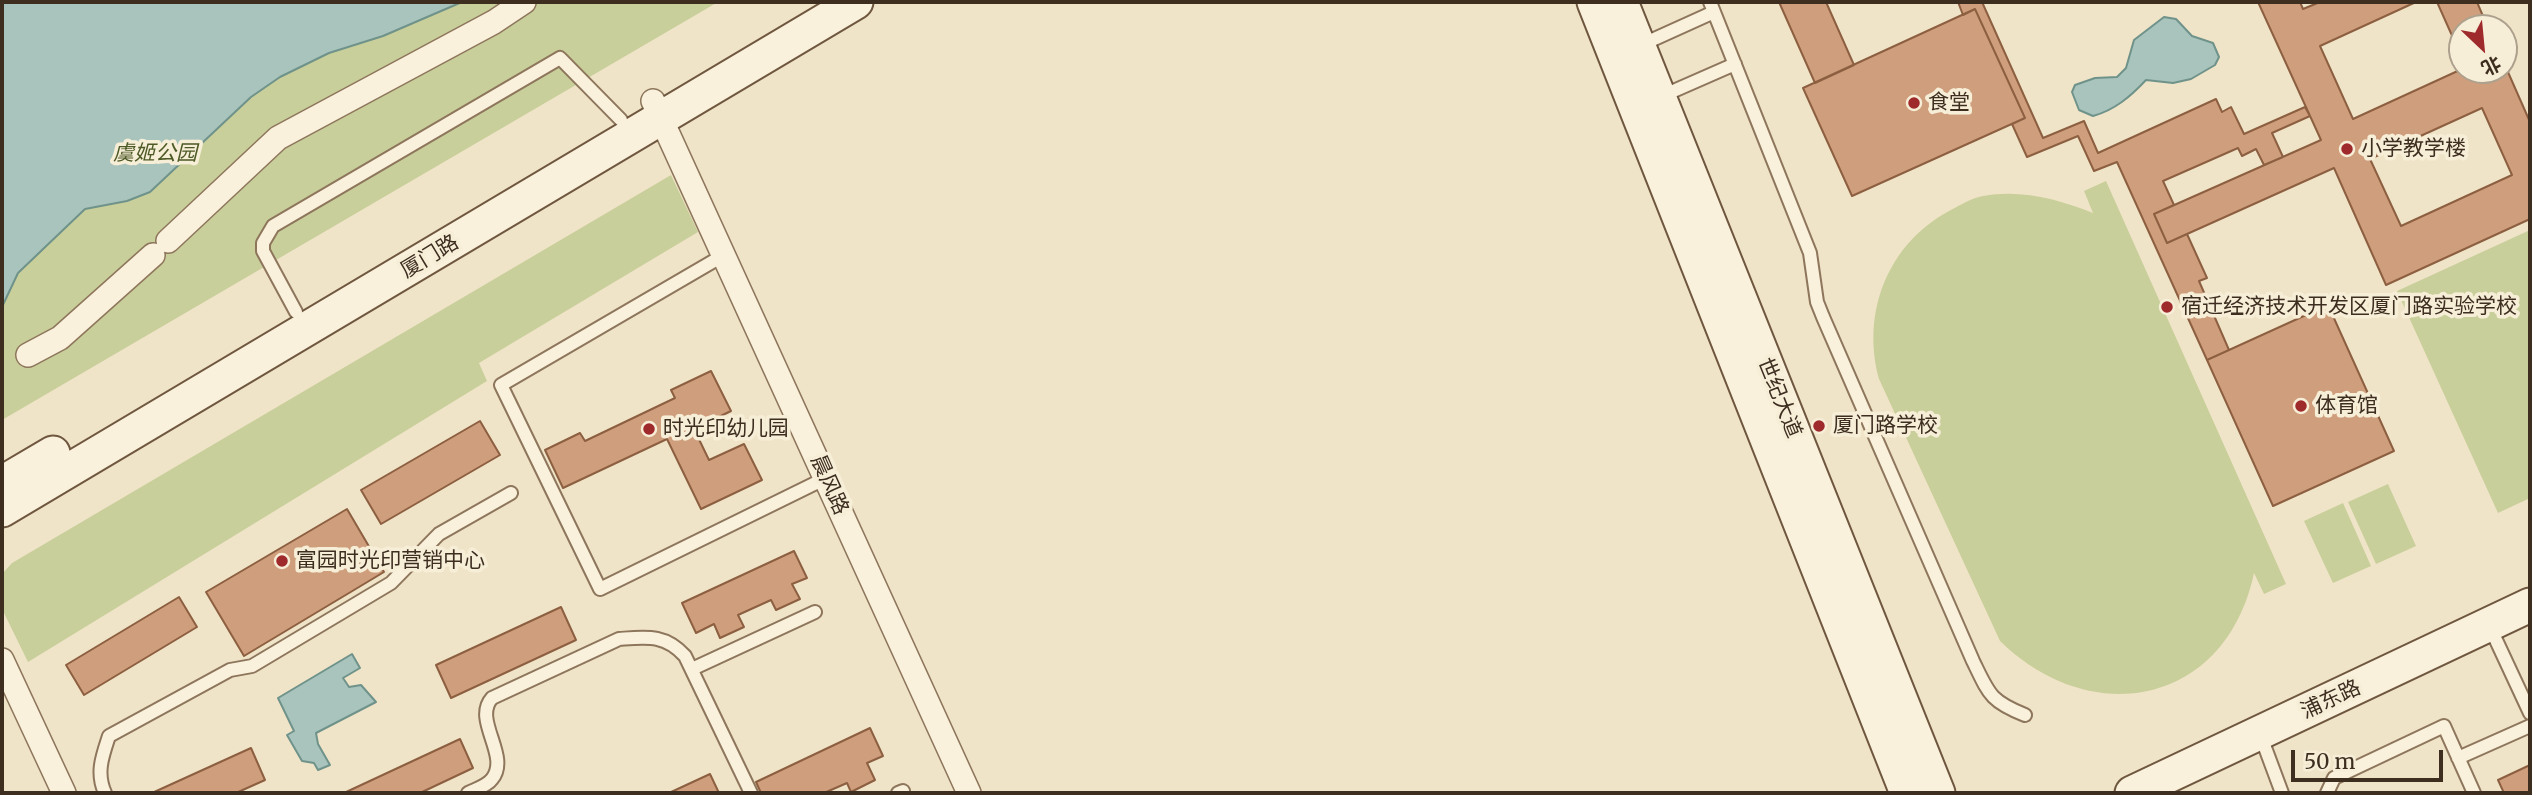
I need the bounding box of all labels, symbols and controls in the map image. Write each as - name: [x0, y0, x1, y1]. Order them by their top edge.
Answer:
- north arrow: [2448, 14, 2518, 84]
- text: 北: [2478, 51, 2505, 81]
- place label: 食堂: [1928, 90, 1970, 116]
- marker: 食堂: [1906, 95, 1922, 111]
- place label: 小学教学楼: [2361, 136, 2466, 162]
- park label: 虞姬公园: [113, 141, 197, 167]
- marker: 小学教学楼: [2339, 141, 2355, 157]
- street label: 厦门路: [397, 230, 463, 284]
- place label: 宿迁经济技术开发区厦门路实验学校: [2181, 294, 2517, 320]
- marker: 宿迁经济技术开发区厦门路实验学校: [2159, 299, 2175, 315]
- street label: 世纪大道: [1752, 354, 1806, 442]
- place label: 体育馆: [2315, 393, 2378, 419]
- marker: 体育馆: [2293, 398, 2309, 414]
- place label: 厦门路学校: [1833, 413, 1938, 439]
- place label: 时光印幼儿园: [663, 416, 789, 442]
- marker: 厦门路学校: [1811, 418, 1827, 434]
- marker: 时光印幼儿园: [641, 421, 657, 437]
- street label: 晨风路: [805, 451, 853, 519]
- place label: 富园时光印营销中心: [296, 548, 485, 574]
- marker: 富园时光印营销中心: [274, 553, 290, 569]
- street label: 浦东路: [2297, 675, 2365, 725]
- scale bar: [2294, 736, 2446, 780]
- text: 50 m: [2304, 748, 2355, 775]

